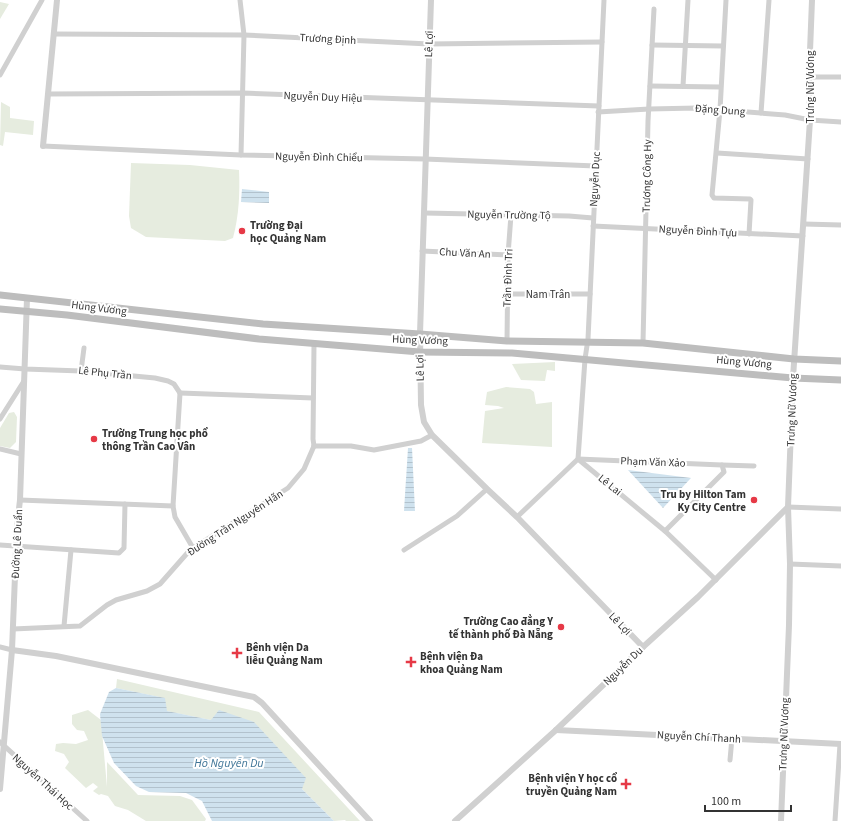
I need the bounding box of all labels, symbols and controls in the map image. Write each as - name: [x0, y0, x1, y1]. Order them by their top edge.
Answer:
- street label: Trương Định: [299, 30, 357, 48]
- street label: Lê Lợi: [421, 30, 437, 58]
- street label: Trưng Nữ Vương: [803, 50, 818, 124]
- street label: Nguyễn Duy Hiệu: [283, 88, 363, 106]
- street label: Đặng Dung: [694, 101, 746, 119]
- street label: Trương Công Hy: [639, 139, 655, 213]
- street label: Nguyễn Đình Chiểu: [275, 149, 363, 165]
- street label: Nguyễn Dục: [586, 151, 604, 207]
- street label: Nguyễn Trường Tộ: [467, 207, 551, 223]
- place label: Trường Đại học Quảng Nam: [250, 218, 326, 246]
- street label: Nguyễn Đình Tựu: [658, 221, 738, 241]
- marker: Trường Đại học Quảng Nam: [237, 226, 247, 236]
- street label: Chu Văn An: [439, 244, 491, 262]
- street label: Trần Đình Tri: [499, 248, 517, 308]
- street label: Nam Trân: [526, 287, 570, 302]
- street label: Hùng Vương: [70, 297, 128, 319]
- street label: Hùng Vương: [392, 332, 449, 348]
- street label: Hùng Vương: [716, 352, 773, 372]
- street label: Lê Lợi: [412, 354, 428, 382]
- street label: Lê Phụ Trần: [77, 363, 133, 383]
- street label: Trưng Nữ Vương: [783, 373, 801, 447]
- place label: Trường Trung học phổ thông Trần Cao Vân: [102, 426, 208, 454]
- marker: Trường Trung học phổ thông Trần Cao Vân: [89, 434, 99, 444]
- street label: Phạm Văn Xảo: [620, 453, 686, 471]
- street label: Lê Lai: [595, 471, 625, 499]
- street label: Đường Trần Nguyên Hãn: [184, 486, 286, 560]
- place label: Tru by Hilton Tam Ky City Centre: [661, 487, 746, 515]
- marker: Tru by Hilton Tam Ky City Centre: [749, 495, 759, 505]
- street label: Đường Lê Duẩn: [8, 509, 26, 579]
- street label: Lê Lợi: [605, 609, 635, 639]
- place label: Trường Cao đẳng Y tế thành phố Đà Nẵng: [449, 614, 553, 642]
- marker: Trường Cao đẳng Y tế thành phố Đà Nẵng: [556, 622, 566, 632]
- place label: Bệnh viện Da liễu Quảng Nam: [246, 640, 323, 668]
- street label: Nguyễn Du: [600, 643, 646, 689]
- marker: Bệnh viện Da liễu Quảng Nam: [231, 647, 243, 659]
- place label: Bệnh viện Đa khoa Quảng Nam: [420, 649, 503, 677]
- marker: Bệnh viện Đa khoa Quảng Nam: [405, 656, 417, 668]
- street label: Trưng Nữ Vương: [775, 697, 793, 771]
- street label: Nguyễn Chí Thanh: [657, 727, 741, 747]
- street label: Nguyễn Thái Học: [9, 750, 77, 814]
- water label: Hồ Nguyễn Du: [194, 755, 264, 772]
- place label: Bệnh viện Y học cổ truyền Quảng Nam: [526, 771, 617, 799]
- marker: Bệnh viện Y học cổ truyền Quảng Nam: [620, 778, 632, 790]
- scale bar: [705, 787, 791, 813]
- text: 100 m: [711, 793, 741, 810]

